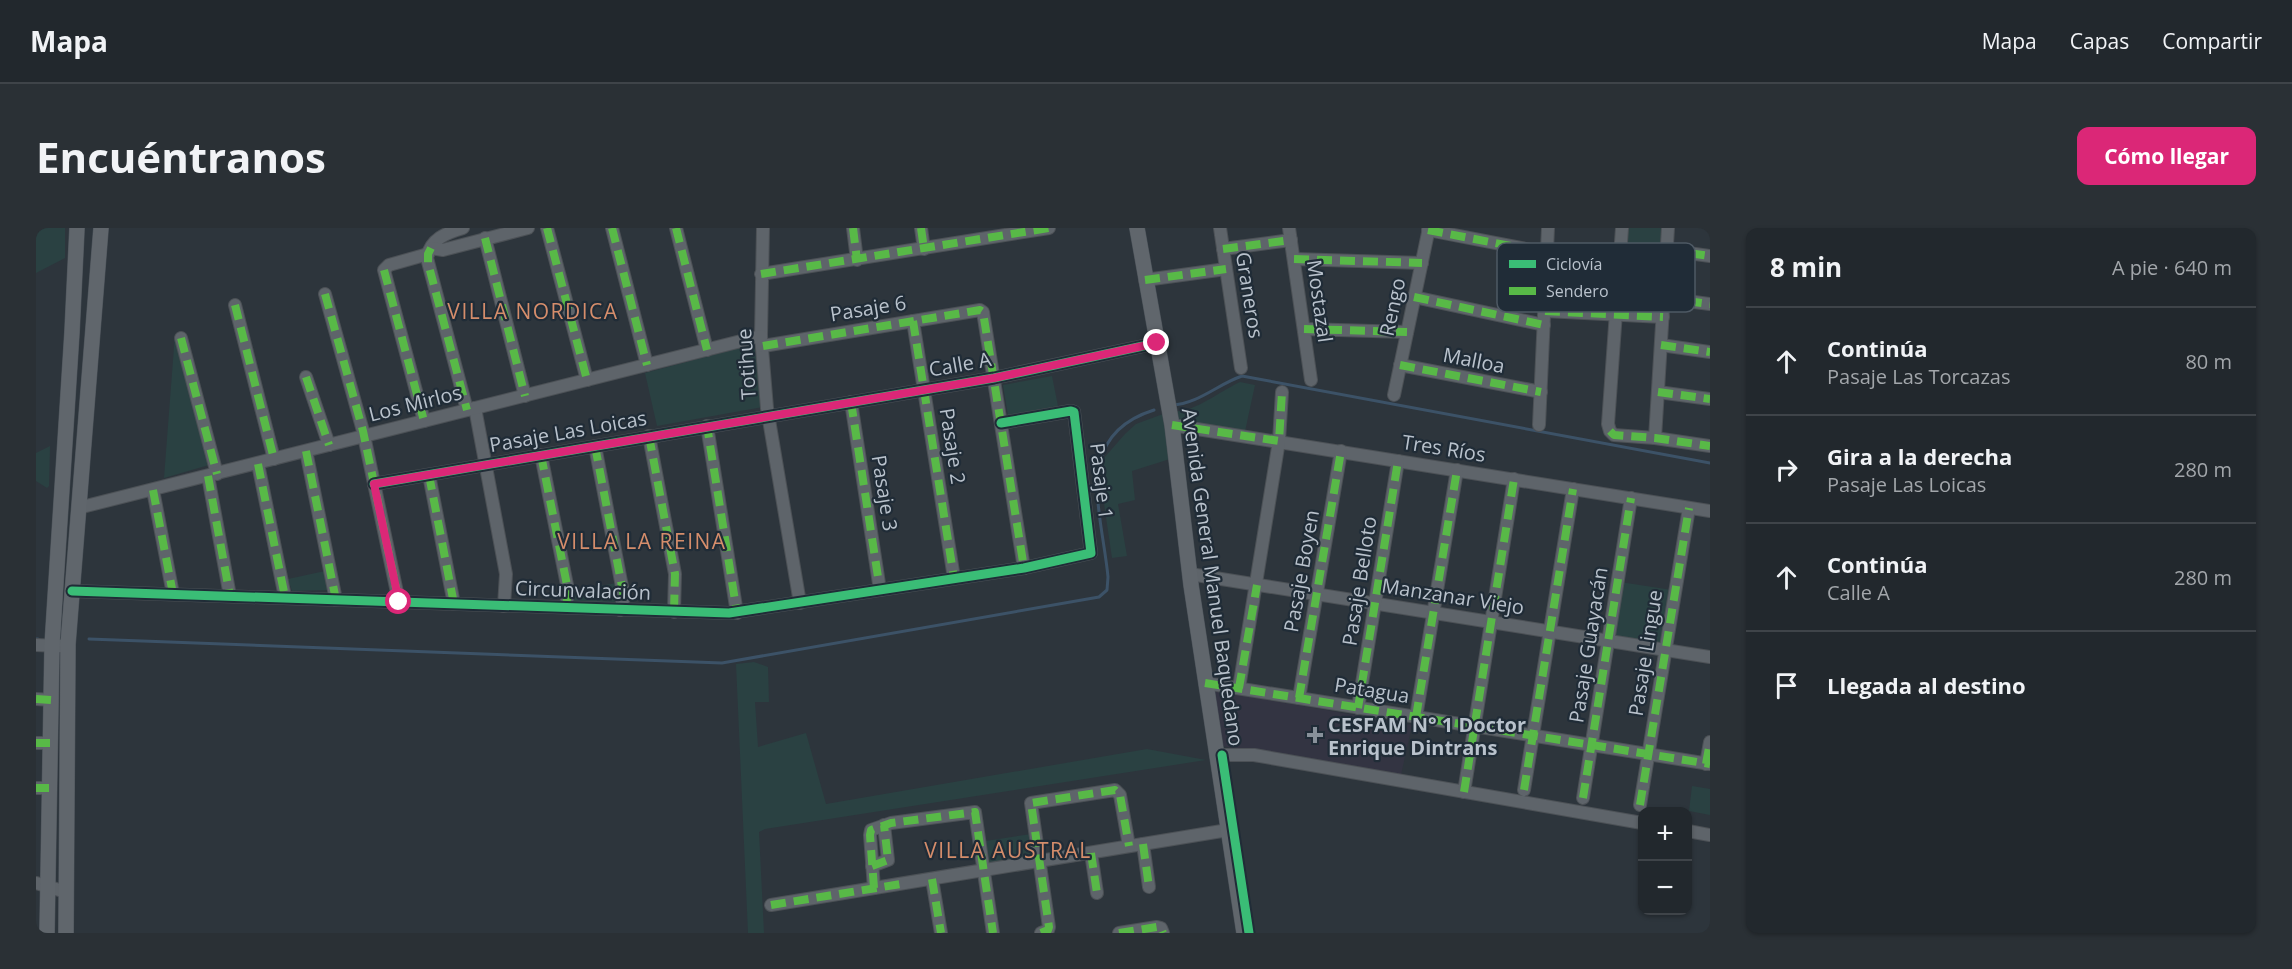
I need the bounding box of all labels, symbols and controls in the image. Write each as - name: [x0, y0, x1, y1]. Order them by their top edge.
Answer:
- text: Mapa: [30, 22, 108, 60]
- text: Mapa: [1982, 27, 2037, 55]
- text: Capas: [2070, 27, 2129, 55]
- text: Compartir: [2162, 27, 2262, 55]
- button: Cómo llegar: [2077, 127, 2256, 185]
- text: Encuéntranos: [36, 128, 326, 185]
- legend: [1497, 243, 1695, 312]
- text: 8 min: [1770, 249, 1842, 285]
- street label: Graneros: [1230, 250, 1270, 340]
- text: Ciclovía: [1546, 253, 1602, 275]
- text: A pie · 640 m: [2112, 254, 2232, 281]
- street label: Mostazal: [1301, 258, 1339, 344]
- street label: Rengo: [1373, 275, 1411, 339]
- text: Sendero: [1546, 280, 1609, 302]
- street label: Pasaje 6: [828, 289, 908, 327]
- district label: VILLA NORDICA: [447, 297, 619, 325]
- street label: Totihue: [730, 328, 762, 400]
- route end: [1143, 329, 1169, 355]
- text: Continúa: [1827, 333, 1928, 363]
- street label: Malloa: [1441, 341, 1507, 379]
- street label: Calle A: [927, 345, 994, 383]
- icon: ahead: [1770, 345, 1803, 378]
- text: 80 m: [2185, 348, 2232, 375]
- text: Pasaje Las Torcazas: [1827, 363, 2010, 390]
- street label: Los Mirlos: [366, 378, 464, 428]
- street label: Pasaje Las Loicas: [487, 404, 649, 458]
- street label: Pasaje 2: [934, 406, 972, 486]
- street label: Avenida General Manuel Baquedano: [1176, 406, 1250, 748]
- street label: Tres Ríos: [1400, 428, 1488, 468]
- street label: Pasaje 1: [1084, 441, 1120, 521]
- text: Gira a la derecha: [1827, 441, 2012, 471]
- street label: Pasaje 3: [866, 453, 904, 533]
- icon: right: [1770, 453, 1803, 486]
- text: 280 m: [2174, 456, 2232, 483]
- text: Pasaje Las Loicas: [1827, 471, 1986, 498]
- street label: Pasaje Boyen: [1277, 508, 1325, 634]
- street label: Pasaje Belloto: [1335, 514, 1383, 648]
- district label: VILLA LA REINA: [557, 527, 727, 555]
- text: Continúa: [1827, 549, 1928, 579]
- icon: ahead: [1770, 561, 1803, 594]
- text: 280 m: [2174, 564, 2232, 591]
- street label: Pasaje Guayacán: [1562, 565, 1614, 725]
- street label: Manzanar Viejo: [1380, 571, 1526, 621]
- street label: Circunvalación: [515, 574, 651, 606]
- text: Calle A: [1827, 579, 1890, 606]
- route start: [385, 588, 411, 614]
- street label: Pasaje Lingue: [1622, 588, 1668, 718]
- icon: arrive: [1770, 669, 1803, 702]
- text: Llegada al destino: [1827, 670, 2026, 700]
- street label: Patagua: [1333, 671, 1411, 709]
- place label: CESFAM N° 1 Doctor Enrique Dintrans: [1328, 711, 1526, 761]
- marker: CESFAM N° 1 Doctor Enrique Dintrans: [1306, 726, 1324, 744]
- map controls: [1638, 807, 1692, 915]
- button: +: [1638, 807, 1692, 861]
- district label: VILLA AUSTRAL: [924, 836, 1092, 864]
- button: −: [1638, 861, 1692, 915]

